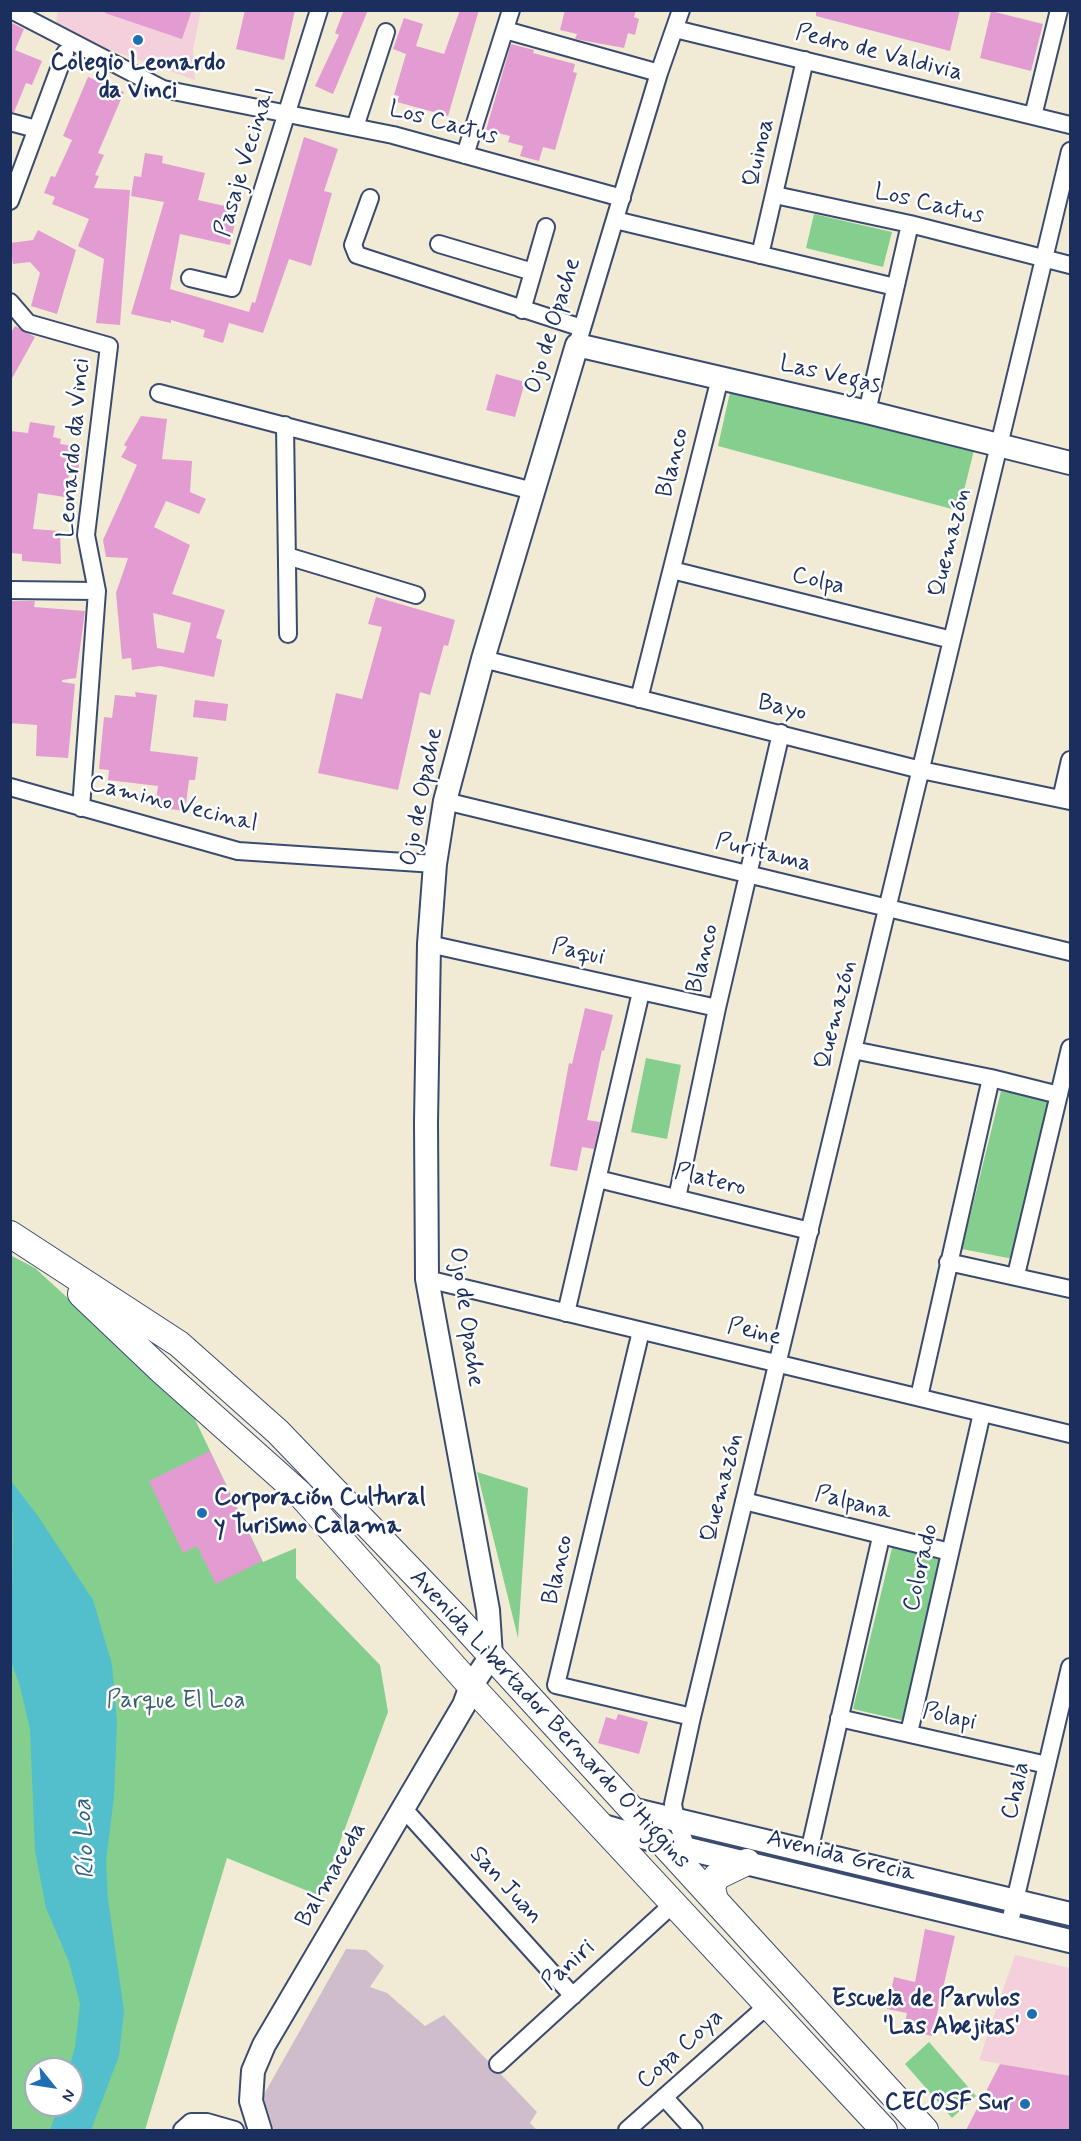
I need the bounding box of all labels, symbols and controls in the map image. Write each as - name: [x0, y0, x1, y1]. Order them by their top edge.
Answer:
- street label: Pedro de Valdivia: [792, 19, 966, 89]
- marker: Colegio Leonardo da Vinci: [131, 33, 145, 47]
- place label: Colegio Leonardo da Vinci: [51, 50, 225, 106]
- street label: Pasaje Vecinal: [210, 85, 282, 241]
- street label: Los Cactus: [385, 96, 501, 152]
- street label: Quinoa: [738, 116, 782, 190]
- street label: Los Cactus: [872, 178, 986, 232]
- street label: Ojo de Opache: [520, 255, 588, 397]
- street label: Las Vegas: [777, 350, 883, 402]
- street label: Leonardo da Vinci: [53, 357, 97, 539]
- street label: Blanco: [652, 425, 696, 501]
- street label: Quemazón: [924, 486, 978, 600]
- street label: Colpa: [789, 562, 847, 602]
- street label: Bayo: [754, 689, 810, 729]
- street label: Ojo de Opache: [395, 725, 451, 869]
- street label: Camino Vecinal: [86, 770, 260, 840]
- street label: Puritama: [712, 828, 814, 880]
- street label: Blanco: [682, 921, 726, 997]
- street label: Paqui: [549, 933, 607, 973]
- street label: Quemazón: [810, 958, 864, 1072]
- street label: Platero: [671, 1158, 749, 1204]
- street label: Ojo de Opache: [441, 1245, 489, 1389]
- street label: Peine: [724, 1313, 784, 1353]
- street label: Quemazón: [696, 1431, 750, 1545]
- street label: Palpana: [812, 1481, 894, 1527]
- place label: Corporación Cultural y Turismo Calama: [214, 1485, 425, 1541]
- marker: Corporación Cultural y Turismo Calama: [195, 1506, 209, 1520]
- street label: Colorado: [898, 1521, 946, 1615]
- street label: Blanco: [537, 1532, 581, 1608]
- street label: Avenida Libertador Bernardo O'Higgins: [402, 1564, 696, 1876]
- park label: Parque El Loa: [107, 1688, 245, 1716]
- street label: Polapi: [919, 1698, 979, 1738]
- street label: Chala: [996, 1759, 1038, 1823]
- water label: Río Loa: [68, 1798, 104, 1880]
- street label: Balmaceda: [290, 1817, 374, 1933]
- street label: Avenida Grecia: [764, 1825, 918, 1889]
- street label: San Juan: [462, 1841, 548, 1931]
- street label: Paniri: [536, 1934, 602, 1998]
- place label: Escuela de Parvulos 'Las Abejitas': [832, 1986, 1020, 2042]
- street label: Copa Coya: [632, 2004, 730, 2096]
- marker: Escuela de Parvulos 'Las Abejitas': [1025, 2007, 1039, 2021]
- north arrow: [24, 2057, 84, 2117]
- text: N: [57, 2085, 80, 2105]
- place label: CECOSF Sur: [885, 2090, 1013, 2118]
- marker: CECOSF Sur: [1018, 2097, 1032, 2111]

